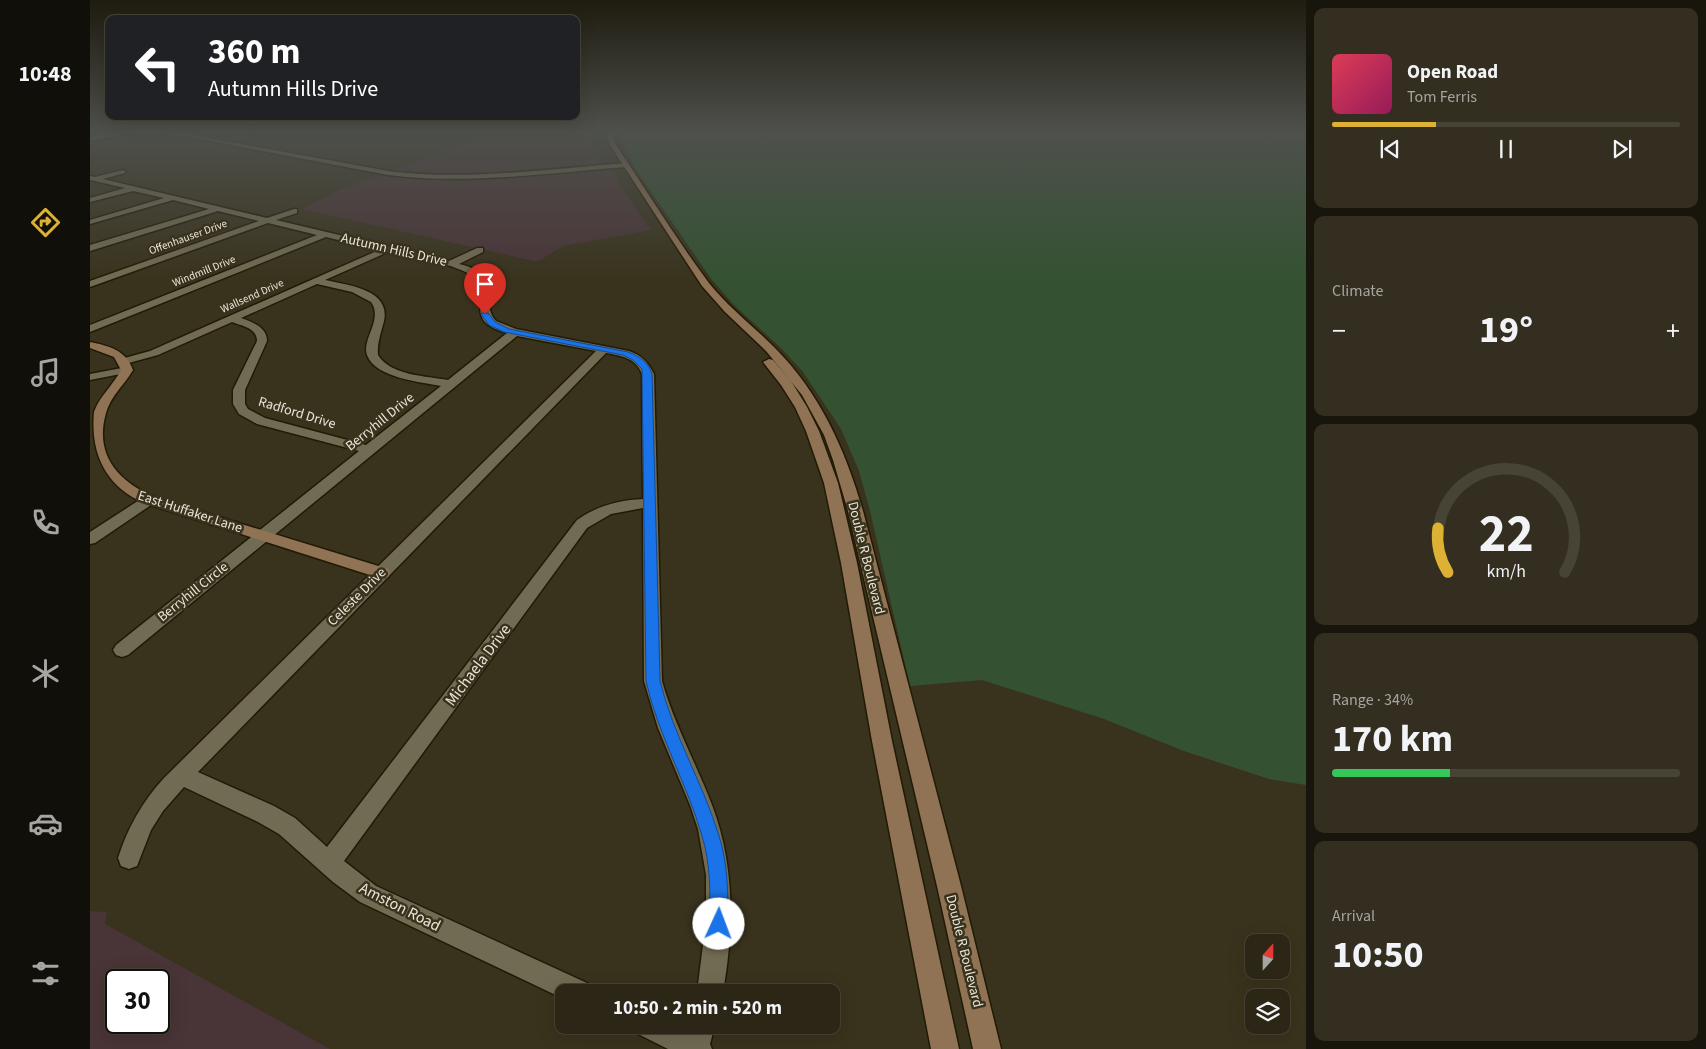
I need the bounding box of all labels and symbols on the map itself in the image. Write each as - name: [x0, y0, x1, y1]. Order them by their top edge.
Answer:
- street label: Offenhauser Drive: [147, 216, 230, 258]
- street label: Autumn Hills Drive: [339, 228, 449, 272]
- street label: Windmill Drive: [170, 251, 238, 290]
- pin: [464, 263, 506, 314]
- street label: Wallsend Drive: [218, 275, 287, 317]
- street label: Berryhill Drive: [341, 388, 419, 456]
- street label: Radford Drive: [256, 392, 338, 434]
- street label: East Huffaker Lane: [135, 486, 245, 538]
- street label: Double R Boulevard: [842, 500, 890, 616]
- street label: Berryhill Circle: [153, 557, 233, 627]
- street label: Celeste Drive: [323, 563, 391, 631]
- street label: Michaela Drive: [440, 619, 516, 711]
- street label: Amston Road: [356, 877, 444, 937]
- street label: Double R Boulevard: [940, 893, 988, 1009]
- position arrow: [692, 897, 744, 949]
- north arrow: [1245, 934, 1290, 979]
- speed limit sign: 30: [105, 969, 170, 1034]

